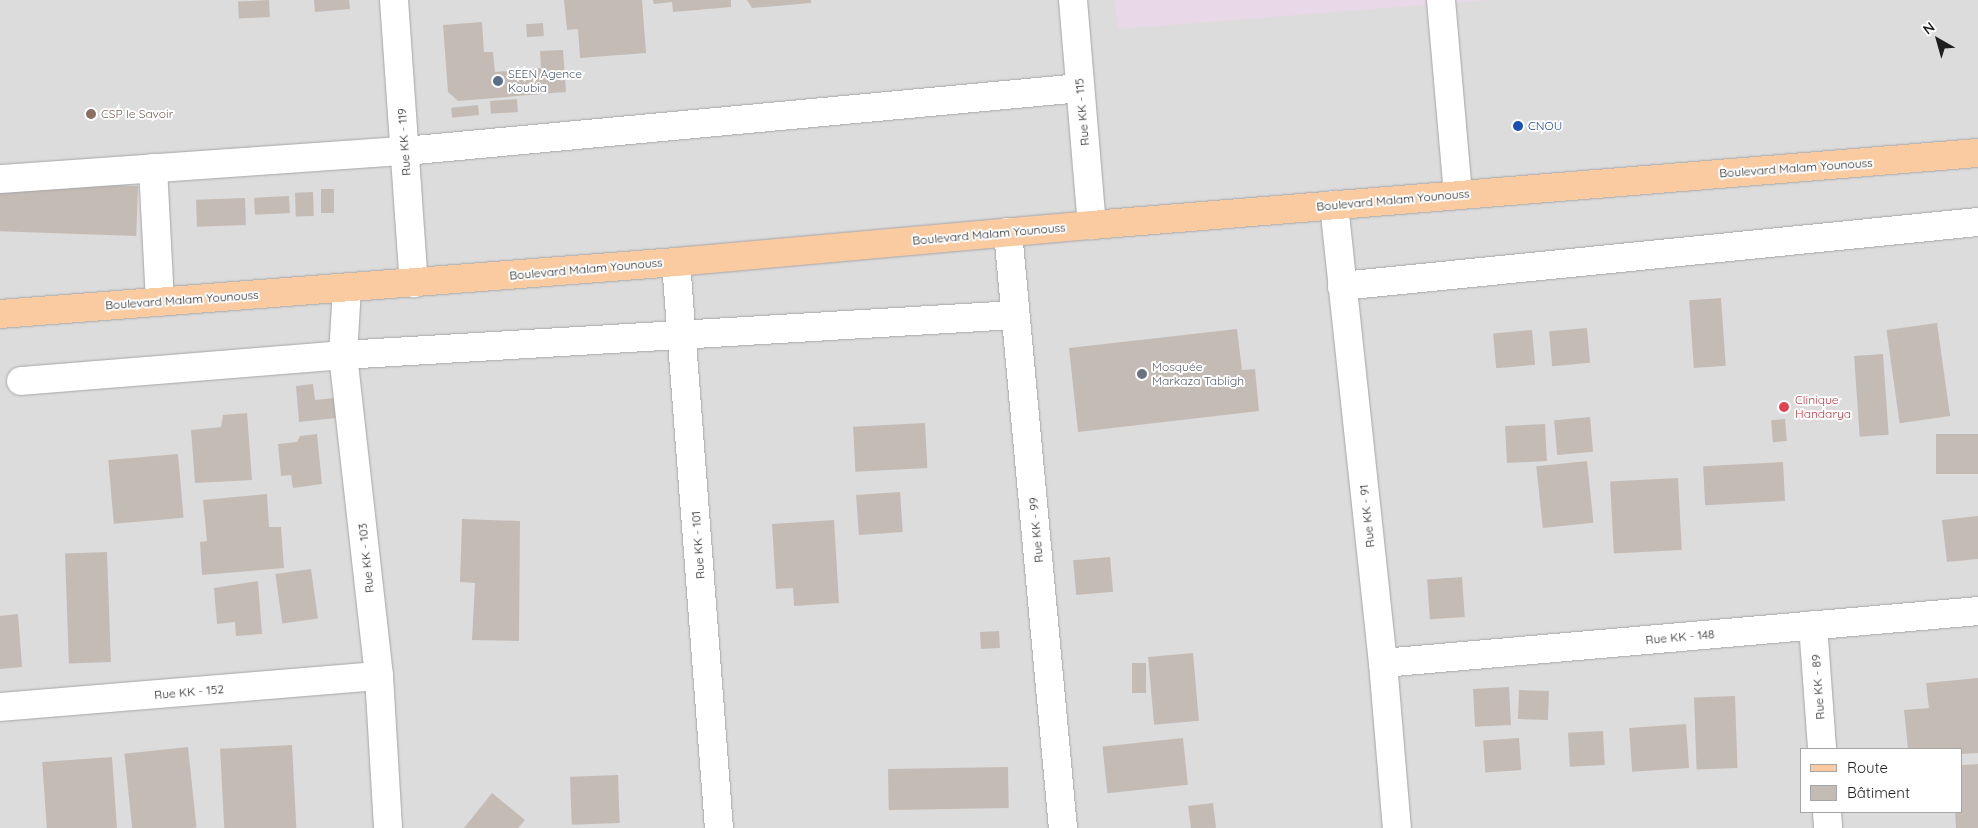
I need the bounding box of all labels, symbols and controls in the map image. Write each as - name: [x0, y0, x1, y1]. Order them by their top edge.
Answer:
- north arrow: [1913, 15, 1963, 65]
- text: N: [1919, 18, 1938, 38]
- place label: SEEN Agence Koubia: [508, 67, 582, 95]
- marker: SEEN Agence Koubia: [492, 75, 504, 87]
- street label: Rue KK - 115: [1072, 78, 1092, 146]
- place label: CSP le Savoir: [101, 107, 173, 121]
- marker: CSP le Savoir: [85, 108, 97, 120]
- street label: Rue KK - 119: [394, 108, 414, 176]
- place label: CNOU: [1528, 119, 1562, 133]
- marker: CNOU: [1512, 120, 1524, 132]
- street label: Boulevard Malam Younouss: [1719, 155, 1873, 181]
- street label: Boulevard Malam Younouss: [1316, 186, 1470, 214]
- street label: Boulevard Malam Younouss: [912, 220, 1066, 248]
- street label: Boulevard Malam Younouss: [509, 255, 663, 283]
- street label: Boulevard Malam Younouss: [105, 287, 259, 313]
- place label: Mosquée Markaza Tabligh: [1152, 360, 1244, 388]
- marker: Mosquée Markaza Tabligh: [1136, 368, 1148, 380]
- place label: Clinique Handarya: [1795, 393, 1851, 421]
- marker: Clinique Handarya: [1777, 400, 1791, 414]
- street label: Rue KK - 91: [1357, 484, 1377, 548]
- street label: Rue KK - 99: [1026, 497, 1046, 563]
- street label: Rue KK - 101: [688, 510, 708, 580]
- street label: Rue KK - 103: [355, 522, 377, 594]
- street label: Rue KK - 148: [1645, 627, 1715, 647]
- street label: Rue KK - 89: [1809, 654, 1827, 720]
- street label: Rue KK - 152: [154, 682, 224, 702]
- legend: [1800, 748, 1963, 813]
- text: Route: [1847, 758, 1888, 777]
- text: Bâtiment: [1847, 783, 1910, 802]

